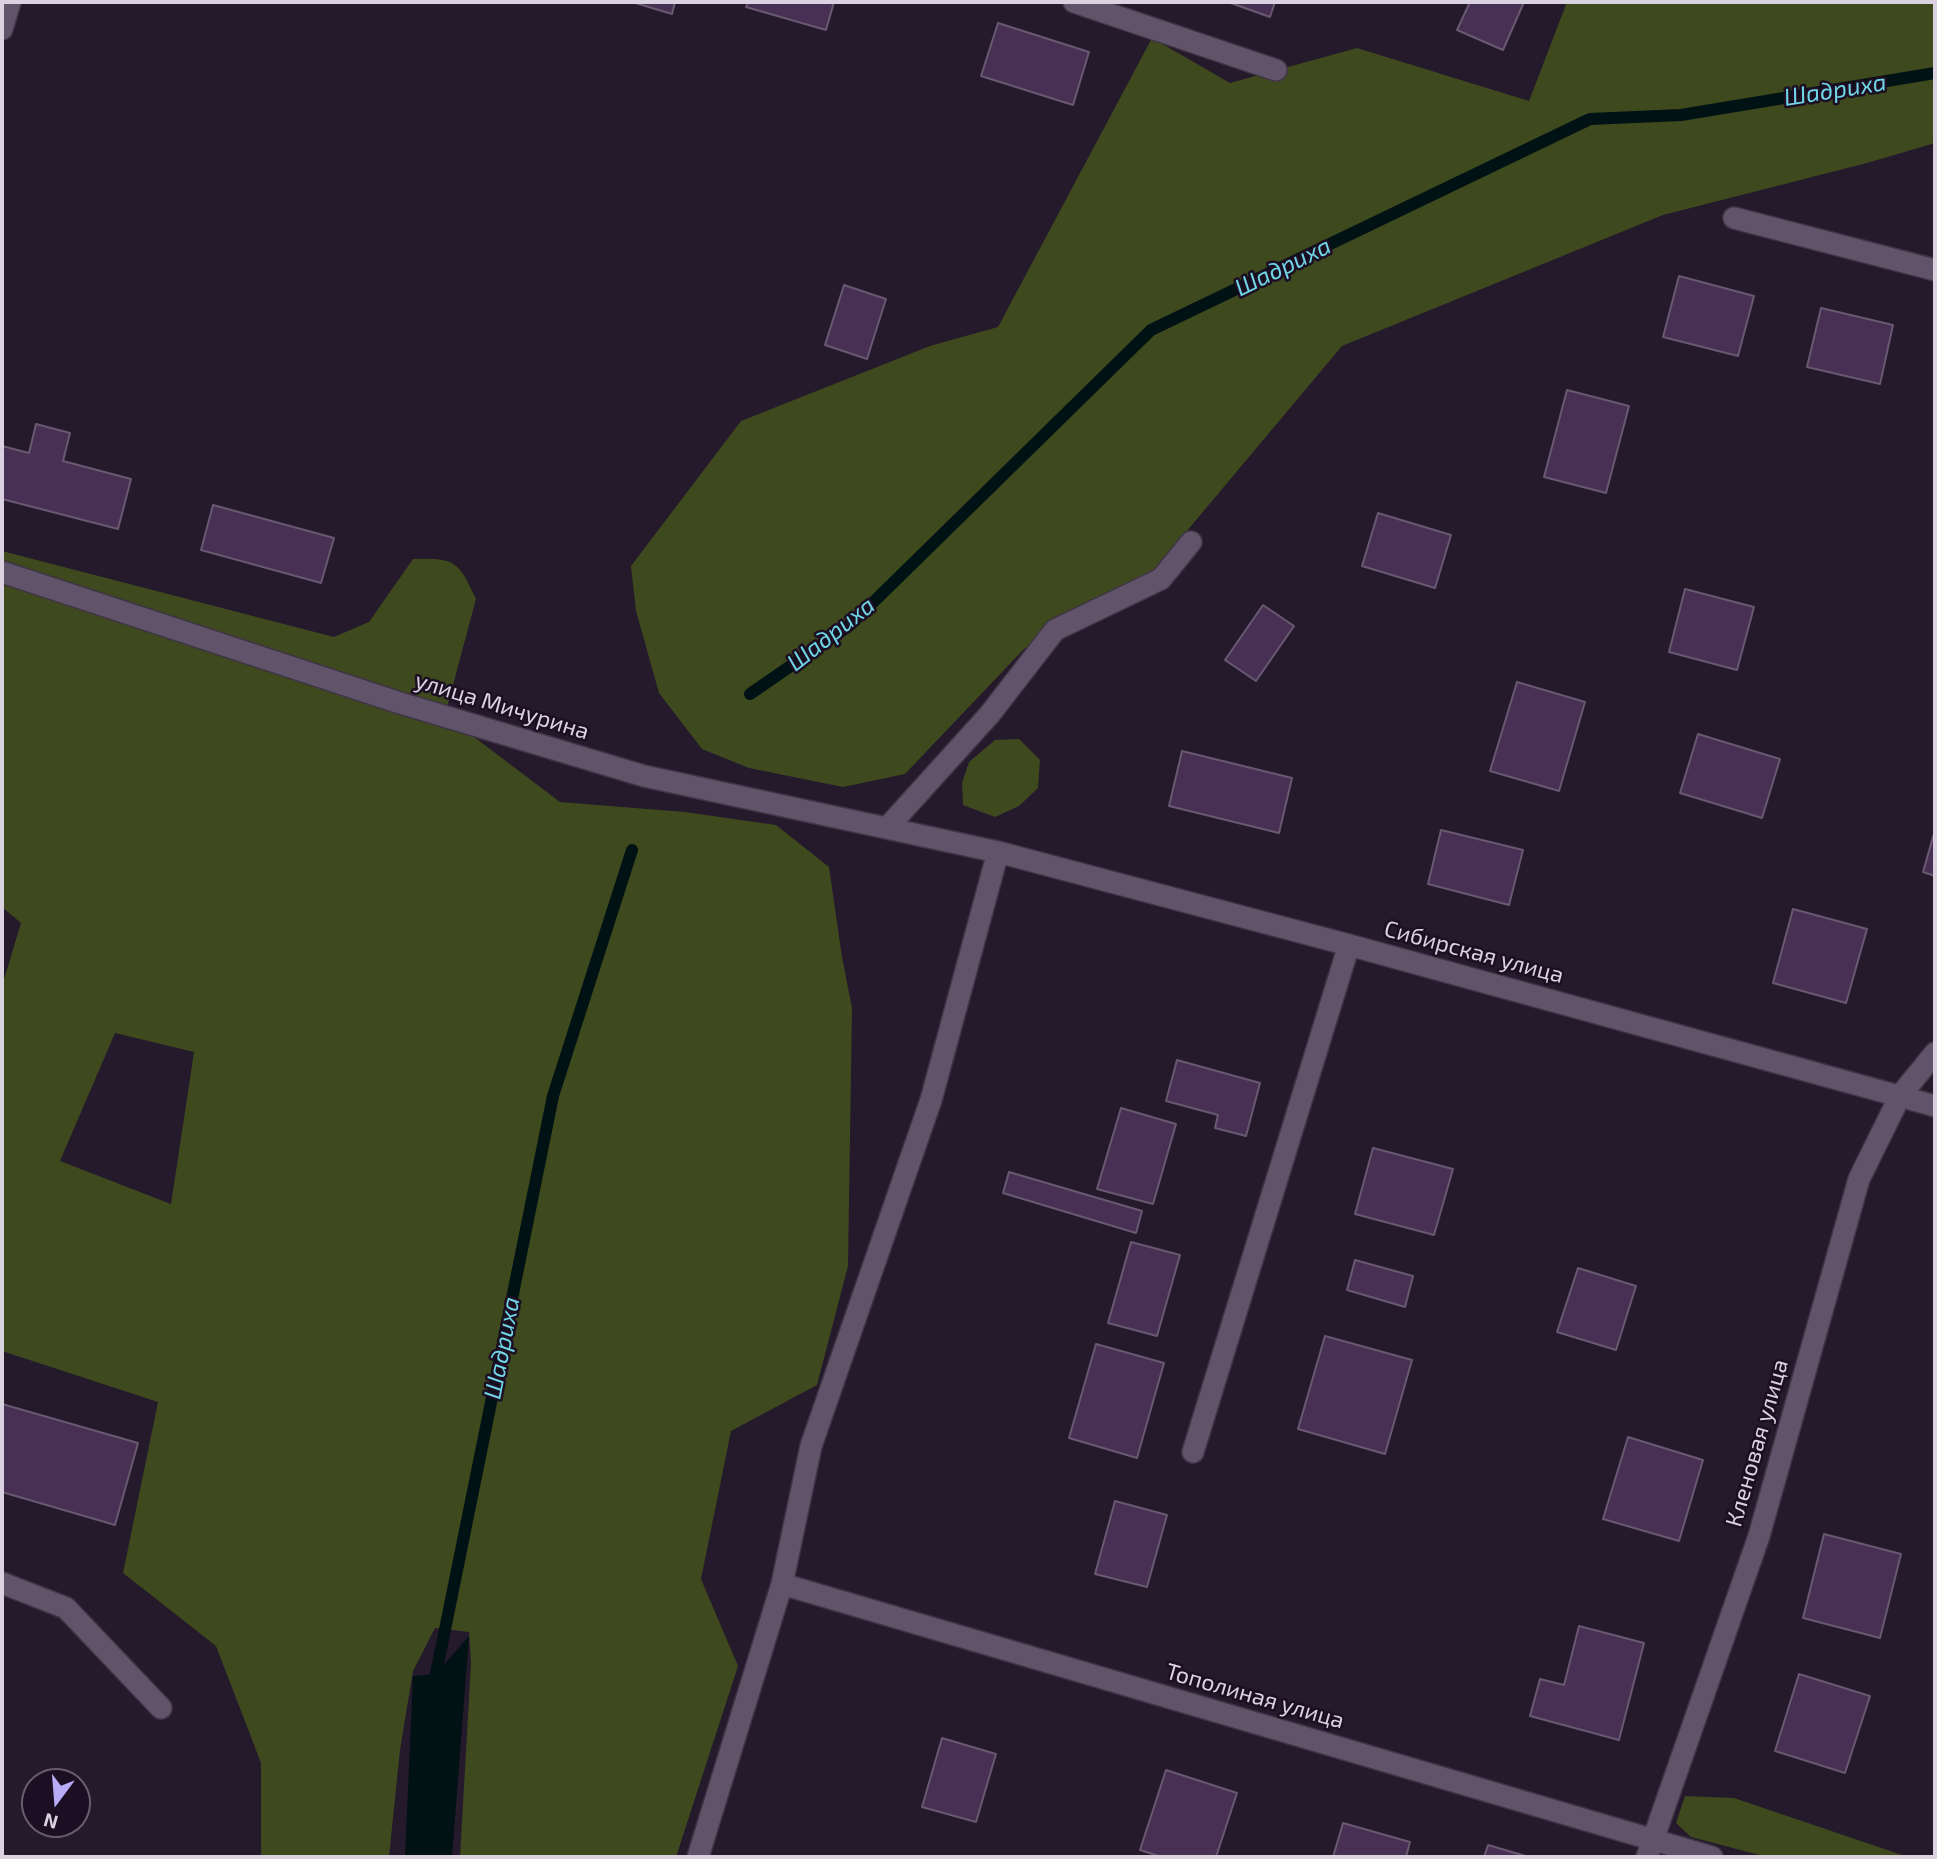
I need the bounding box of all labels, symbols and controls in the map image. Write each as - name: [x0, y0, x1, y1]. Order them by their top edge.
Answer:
- water label: Шадриха: [1782, 68, 1888, 112]
- water label: Шадриха: [1230, 231, 1336, 303]
- water label: Шадриха: [781, 591, 881, 677]
- street label: улица Мичурина: [412, 666, 592, 746]
- street label: Сибирская улица: [1381, 915, 1567, 989]
- water label: Шадриха: [478, 1294, 526, 1402]
- street label: Кленовая улица: [1720, 1356, 1794, 1530]
- street label: Тополиная улица: [1163, 1657, 1347, 1735]
- north arrow: [21, 1768, 91, 1838]
- text: N: [41, 1809, 60, 1835]

